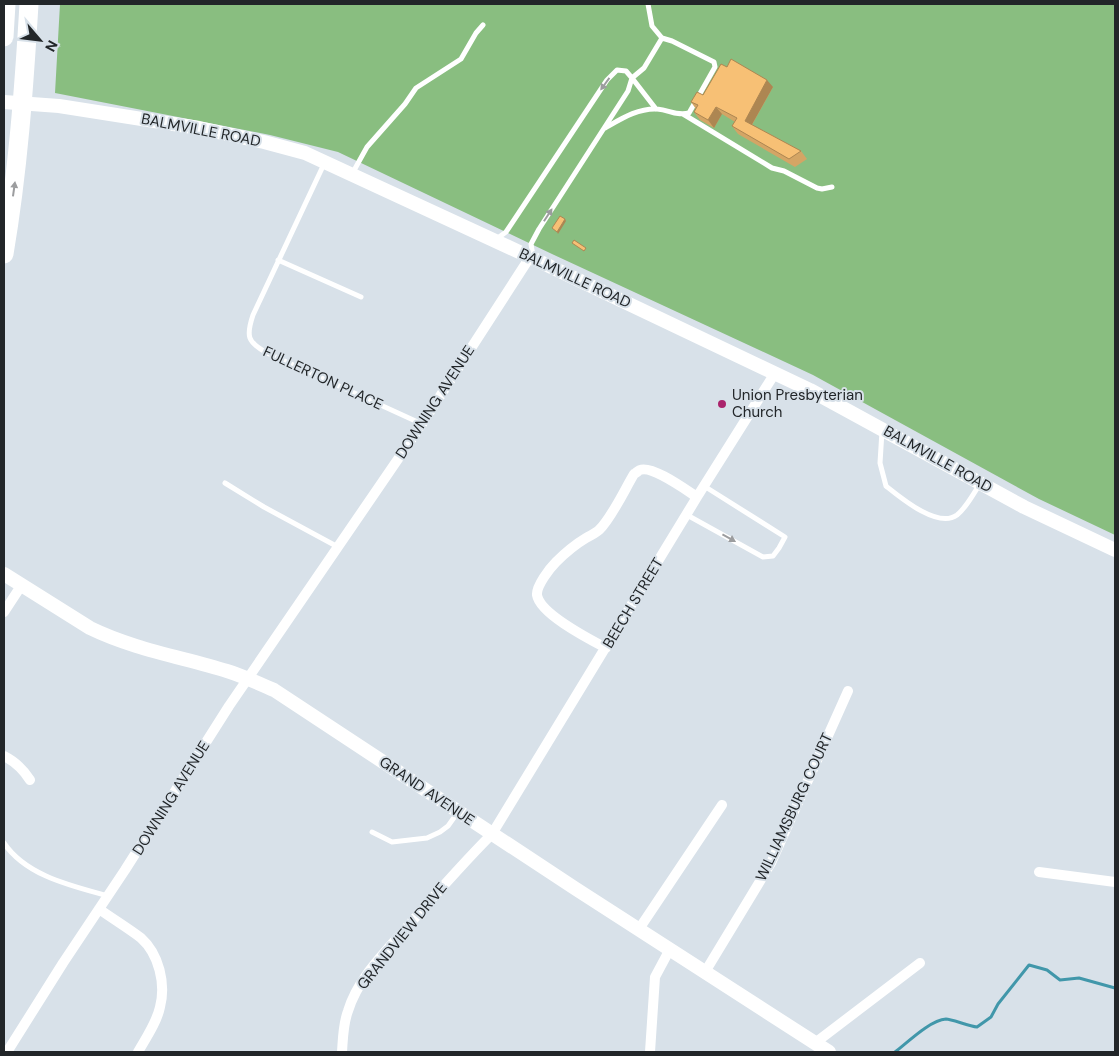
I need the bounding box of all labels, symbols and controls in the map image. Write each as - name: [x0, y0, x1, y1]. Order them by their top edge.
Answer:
- north arrow: [15, 15, 65, 65]
- text: N: [41, 37, 62, 55]
- one-way arrow: [600, 77, 610, 91]
- street label: BALMVILLE ROAD: [140, 109, 262, 151]
- one-way arrow: [11, 181, 19, 197]
- one-way arrow: [544, 208, 553, 221]
- street label: BALMVILLE ROAD: [516, 243, 634, 313]
- street label: FULLERTON PLACE: [260, 341, 386, 415]
- street label: DOWNING AVENUE: [391, 341, 479, 463]
- place label: Union Presbyterian Church: [732, 385, 863, 422]
- marker: Union Presbyterian Church: [716, 398, 728, 410]
- street label: BALMVILLE ROAD: [880, 421, 996, 497]
- one-way arrow: [722, 534, 736, 542]
- street label: BEECH STREET: [598, 554, 668, 652]
- street label: WILLIAMSBURG COURT: [751, 730, 837, 884]
- street label: DOWNING AVENUE: [128, 737, 214, 859]
- street label: GRAND AVENUE: [376, 752, 478, 830]
- street label: GRANDVIEW DRIVE: [353, 878, 451, 994]

